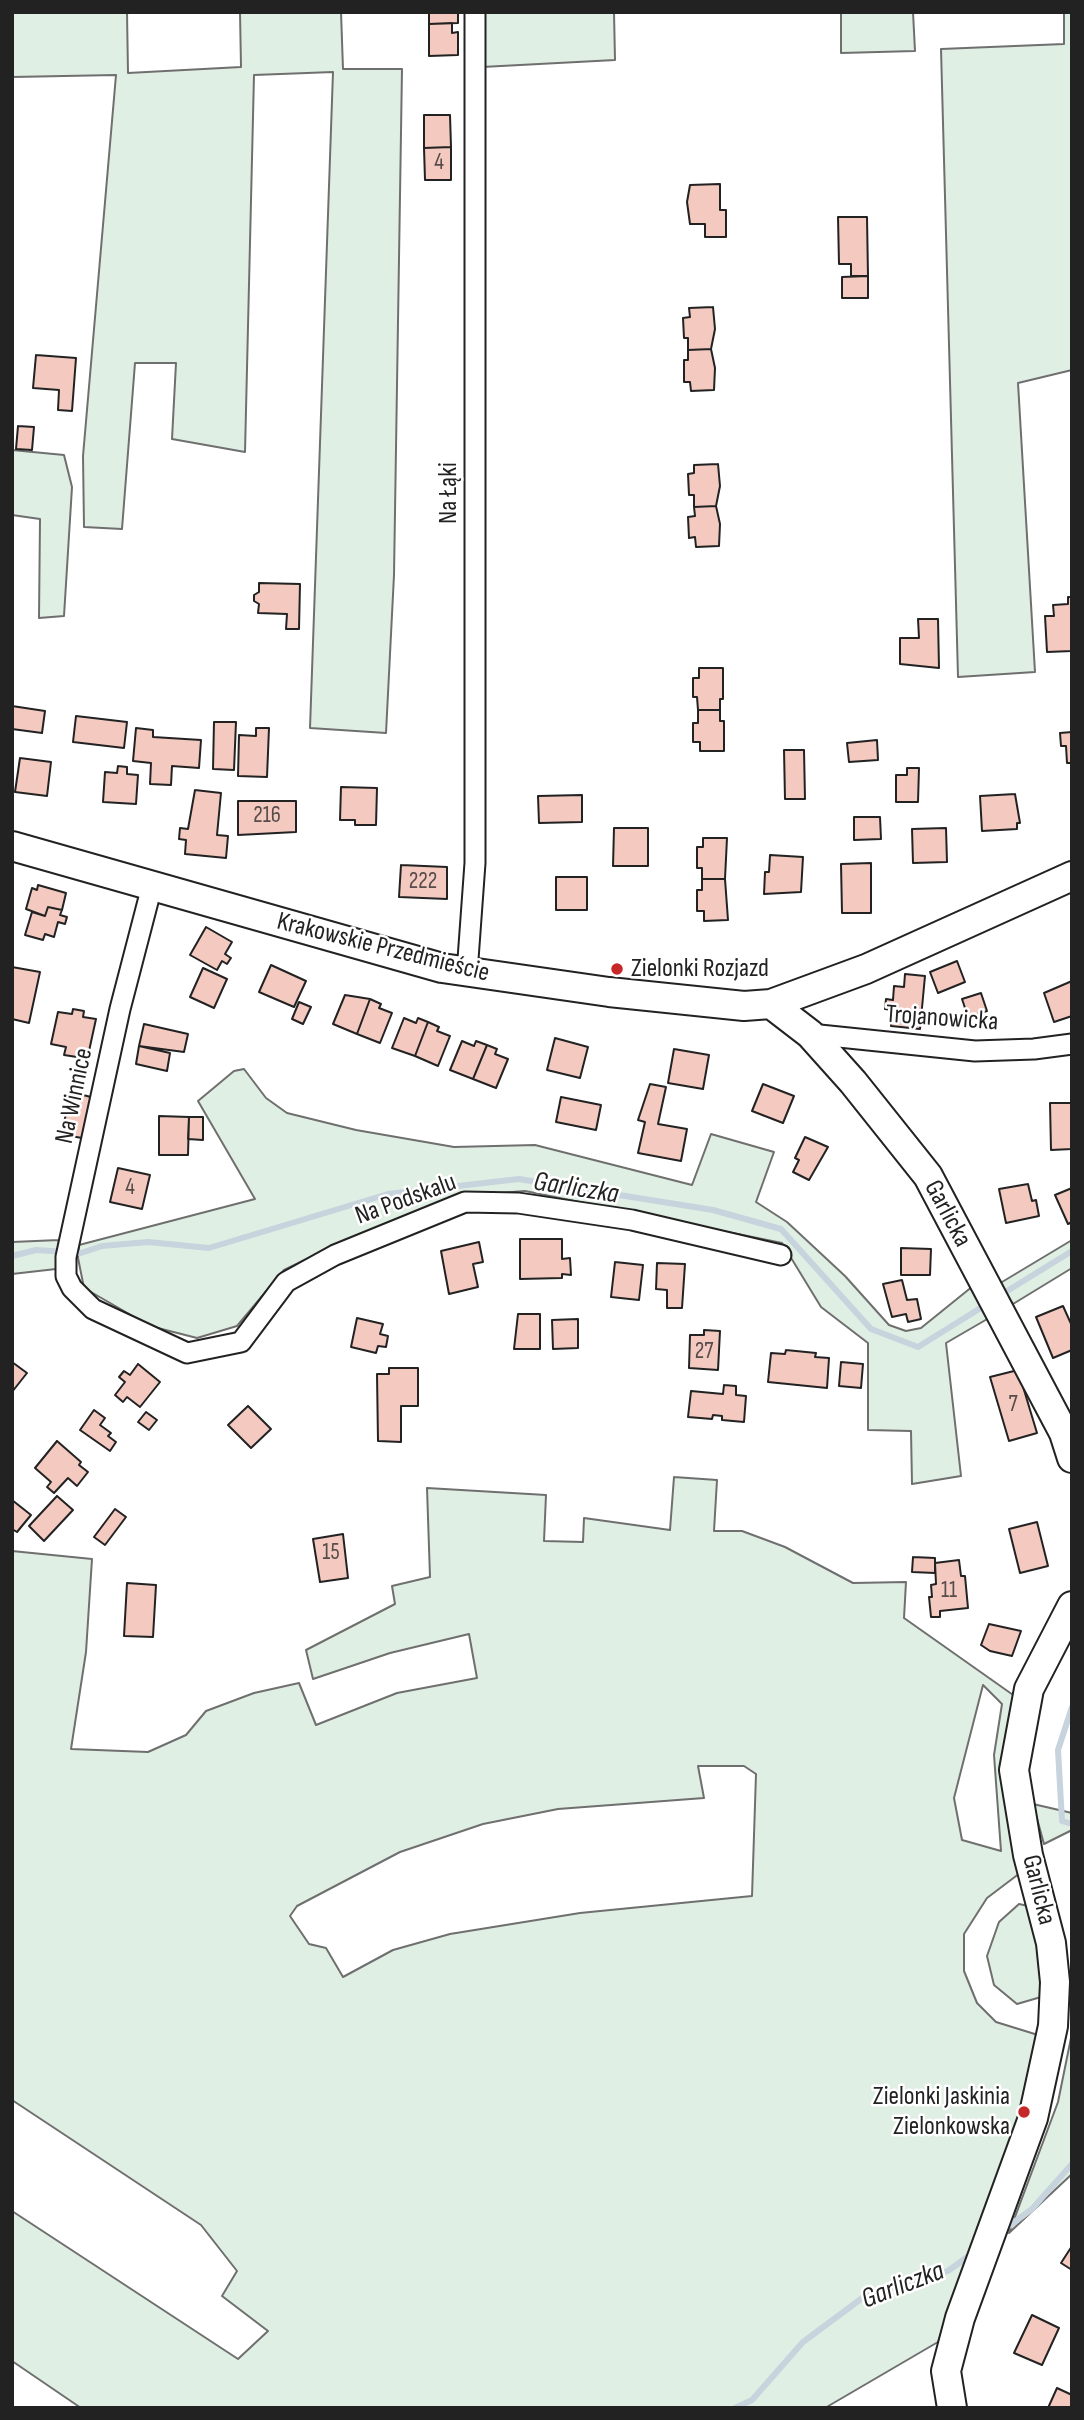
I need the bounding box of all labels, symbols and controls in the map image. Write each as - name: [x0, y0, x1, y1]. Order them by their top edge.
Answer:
- house number: 4: [434, 149, 444, 177]
- street label: Na Łąki: [433, 462, 465, 524]
- house number: 216: [253, 802, 281, 830]
- house number: 222: [409, 868, 437, 896]
- street label: Krakowskie Przedmieście: [274, 907, 492, 989]
- place label: Zielonki Rozjazd: [631, 953, 769, 985]
- marker: Zielonki Rozjazd: [609, 961, 625, 977]
- street label: Trojanowicka: [885, 1000, 999, 1038]
- street label: Na Winnice: [50, 1045, 100, 1147]
- water label: Garliczka: [531, 1166, 621, 1212]
- street label: Na Podskalu: [351, 1167, 461, 1233]
- house number: 4: [125, 1174, 135, 1202]
- street label: Garlicka: [917, 1175, 977, 1253]
- house number: 27: [695, 1338, 713, 1366]
- house number: 7: [1008, 1391, 1018, 1419]
- house number: 15: [322, 1539, 340, 1567]
- house number: 11: [941, 1577, 957, 1605]
- street label: Garlicka: [1014, 1852, 1062, 1928]
- place label: Zielonki Jaskinia Zielonkowska: [873, 2081, 1010, 2142]
- marker: Zielonki Jaskinia Zielonkowska: [1016, 2104, 1032, 2120]
- water label: Garliczka: [857, 2255, 949, 2317]

